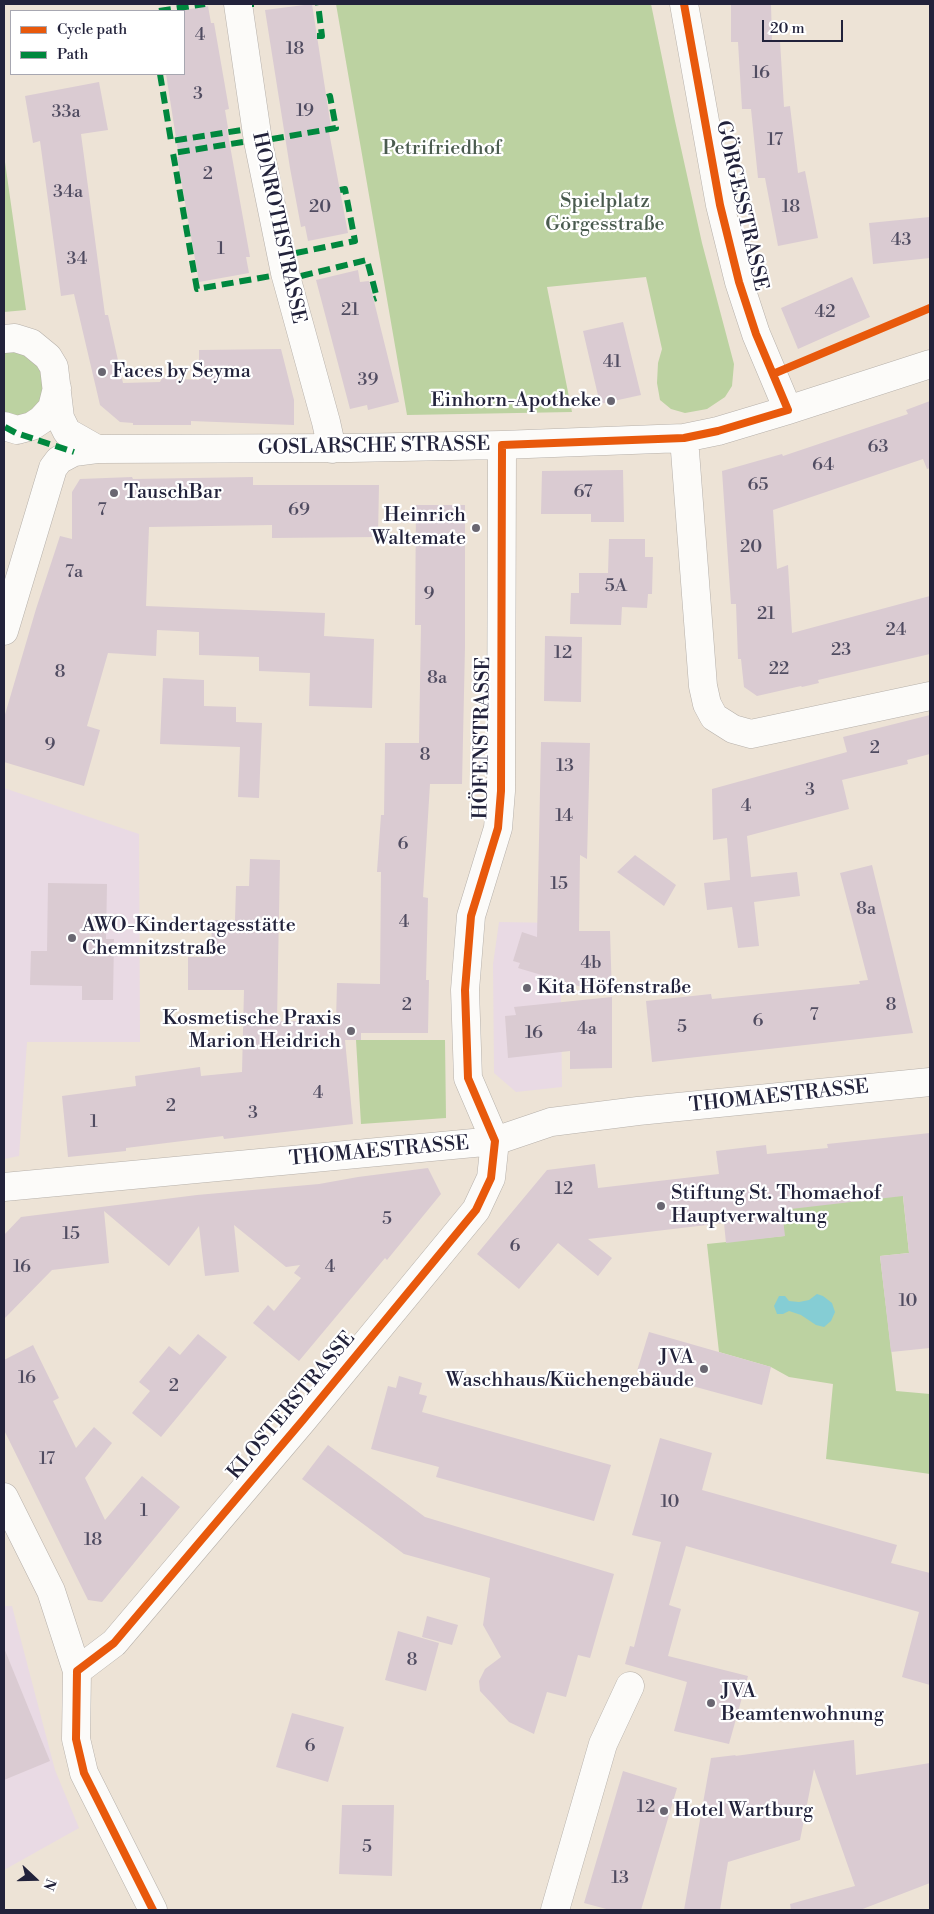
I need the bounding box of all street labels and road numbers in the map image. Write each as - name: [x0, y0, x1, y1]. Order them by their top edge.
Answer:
- street label: GÖRGESSTRASSE: [710, 119, 772, 293]
- street label: HONROTHSTRASSE: [246, 130, 310, 326]
- street label: GOSLARSCHE STRASSE: [258, 433, 490, 461]
- street label: HÖFENSTRASSE: [470, 656, 496, 820]
- street label: THOMAESTRASSE: [688, 1076, 870, 1118]
- street label: THOMAESTRASSE: [288, 1132, 470, 1172]
- street label: KLOSTERSTRASSE: [223, 1327, 361, 1485]

